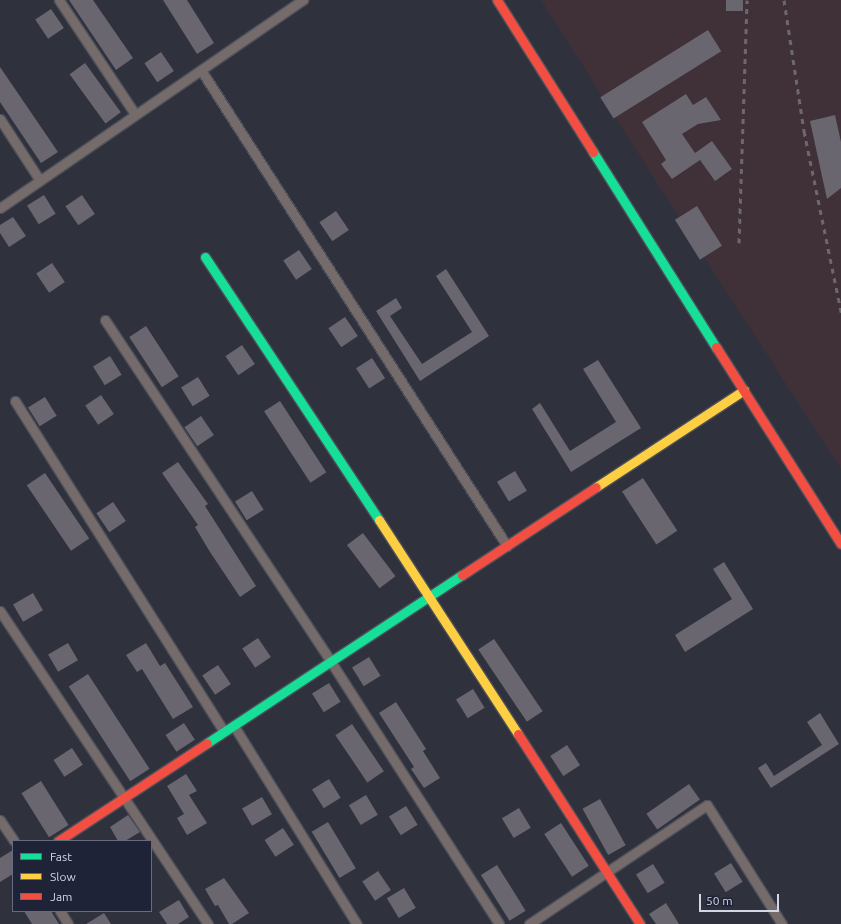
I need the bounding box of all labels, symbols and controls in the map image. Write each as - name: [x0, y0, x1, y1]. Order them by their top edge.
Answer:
- legend: [12, 840, 152, 912]
- text: Fast: [50, 850, 72, 863]
- text: Slow: [50, 870, 76, 883]
- scale bar: [701, 886, 781, 912]
- text: Jam: [50, 890, 72, 903]
- text: 50 m: [706, 894, 733, 907]

